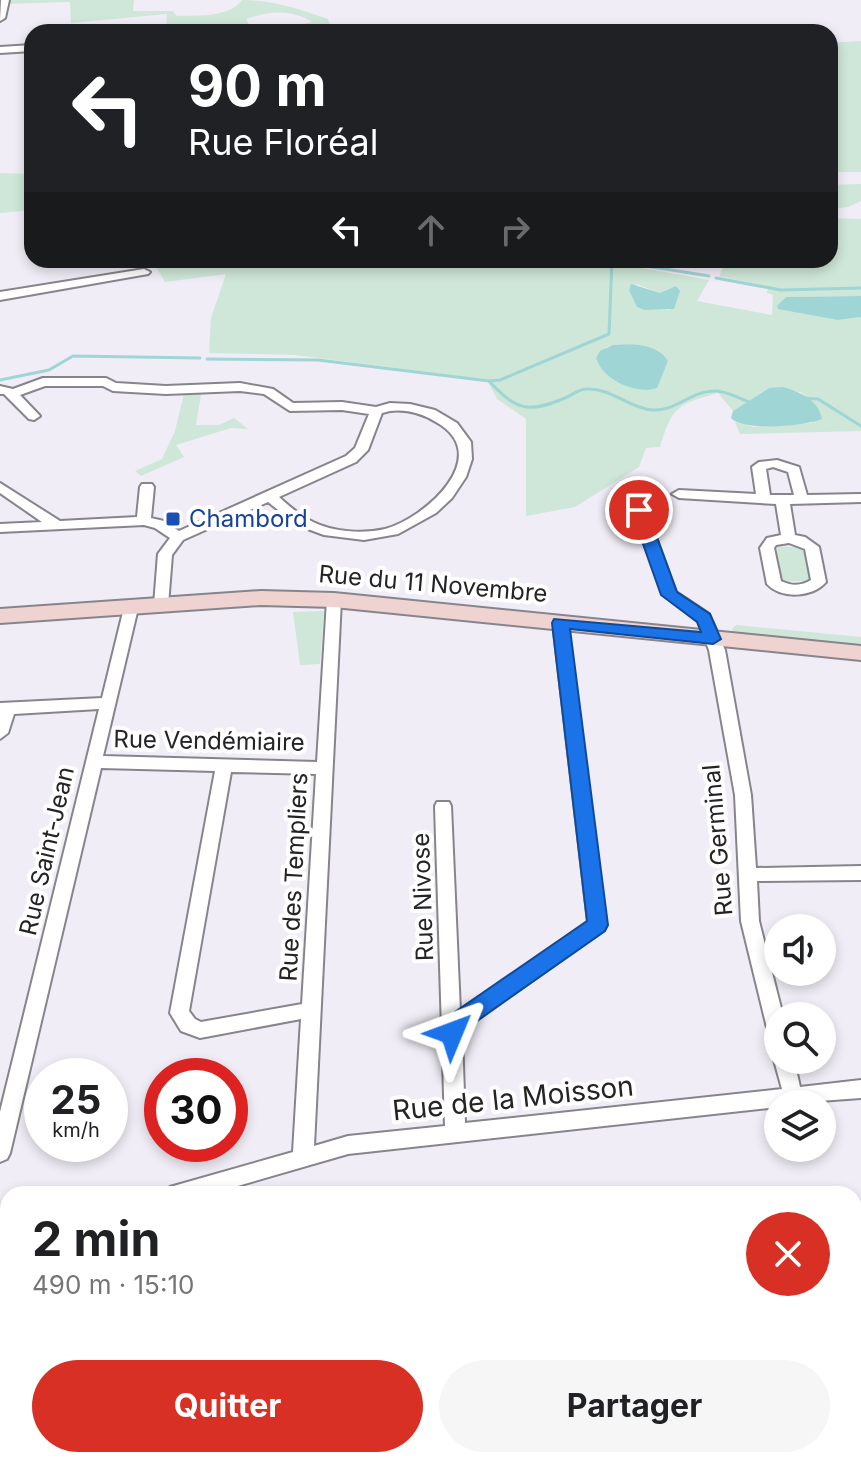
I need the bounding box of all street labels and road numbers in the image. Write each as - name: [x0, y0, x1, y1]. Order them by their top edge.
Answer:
- street label: Rue du 11 Novembre: [317, 559, 549, 608]
- street label: Rue Vendémiaire: [113, 724, 305, 757]
- street label: Rue Germinal: [696, 763, 739, 917]
- street label: Rue Saint-Jean: [13, 764, 80, 938]
- street label: Rue des Templiers: [274, 772, 313, 982]
- street label: Rue Nivose: [406, 832, 439, 962]
- street label: Rue de la Moisson: [391, 1068, 635, 1128]

